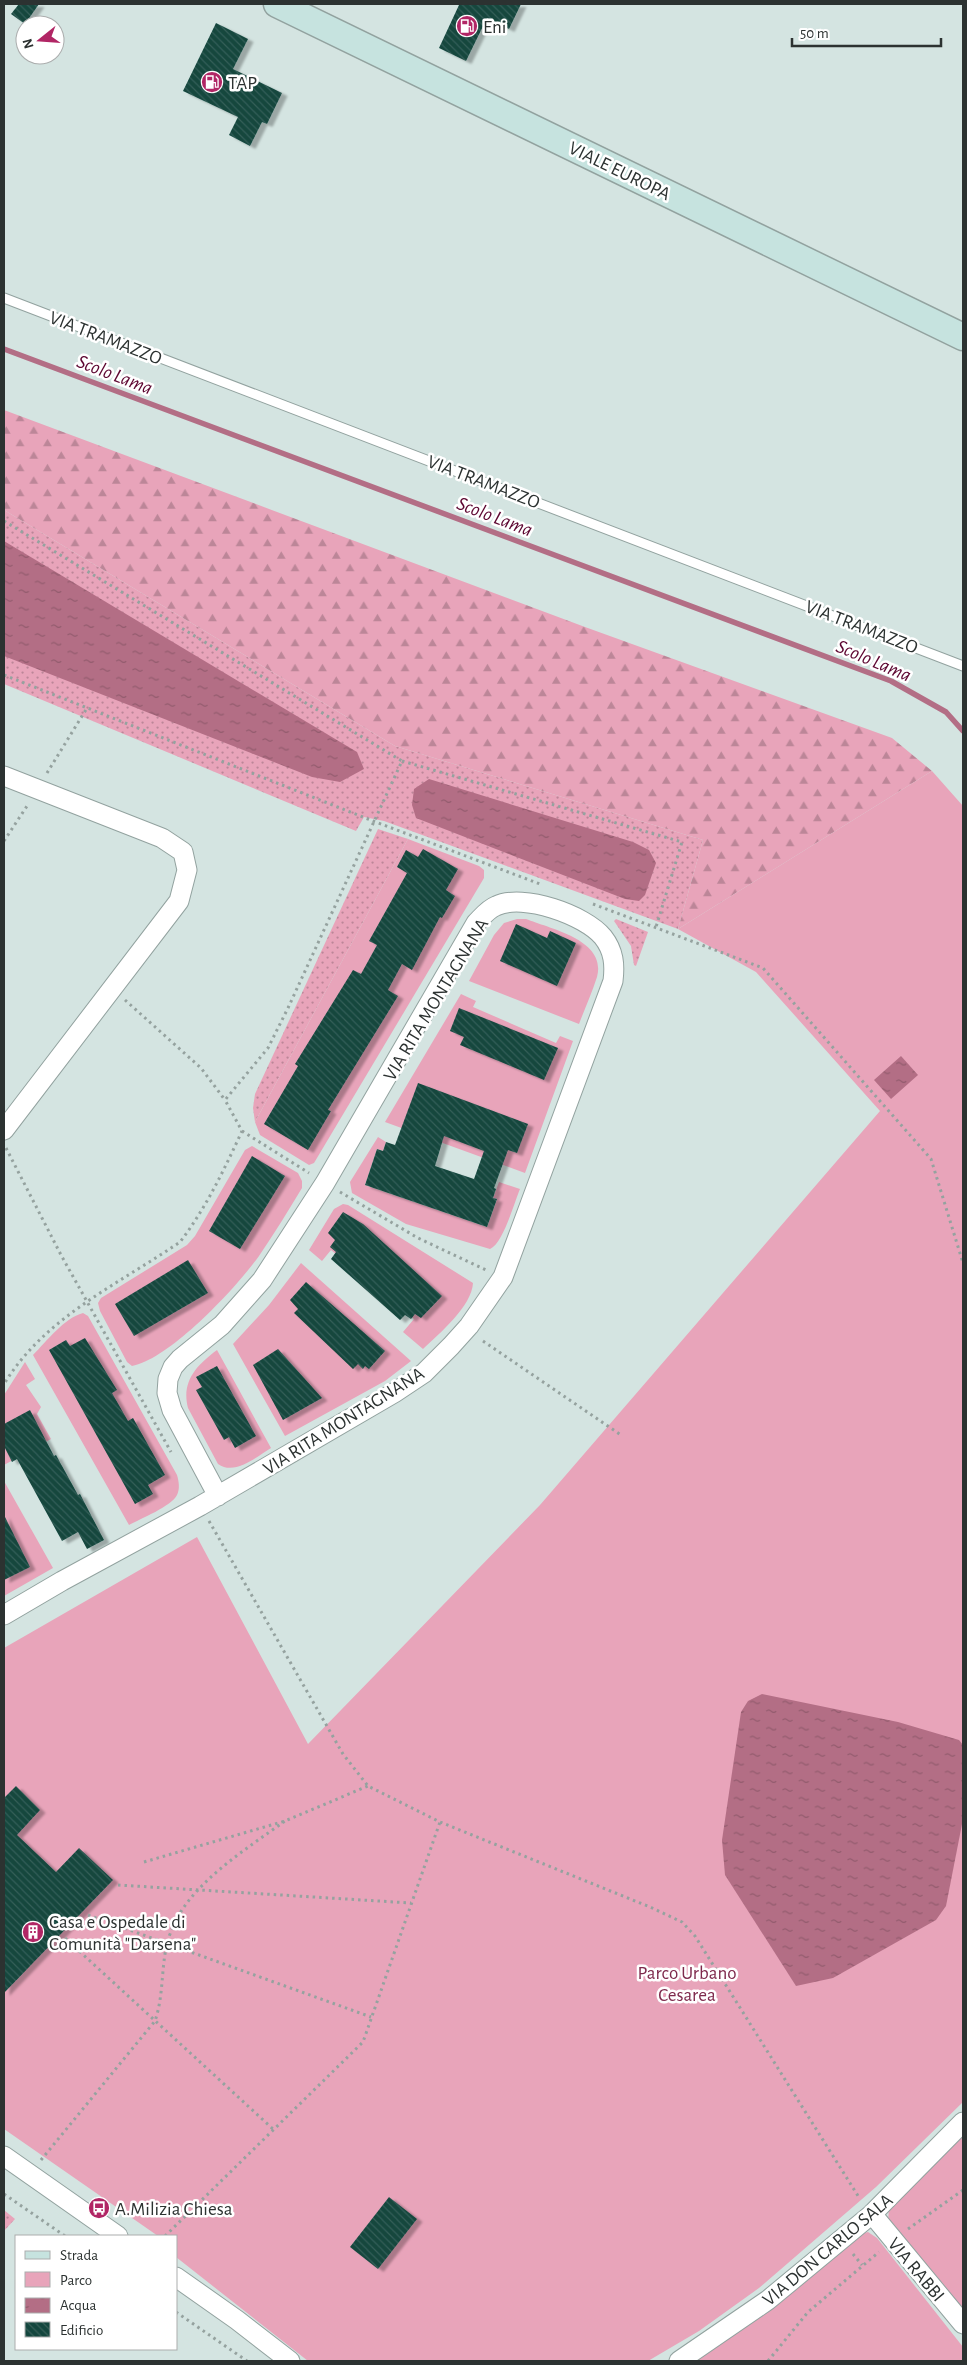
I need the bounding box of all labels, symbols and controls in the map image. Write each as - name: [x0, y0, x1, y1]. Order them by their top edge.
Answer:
- fuel station icon: Eni: [455, 14, 479, 38]
- north arrow: [15, 15, 65, 65]
- scale bar: [792, 15, 941, 47]
- place label: Eni: [483, 18, 506, 37]
- text: 50 m: [800, 26, 829, 41]
- text: N: [20, 37, 37, 50]
- fuel station icon: TAP: [200, 70, 224, 94]
- place label: TAP: [228, 74, 257, 93]
- street label: VIALE EUROPA: [566, 139, 673, 204]
- street label: VIA TRAMAZZO: [47, 308, 164, 369]
- water label: Scolo Lama: [74, 351, 155, 398]
- street label: VIA TRAMAZZO: [425, 452, 542, 513]
- water label: Scolo Lama: [454, 493, 535, 540]
- street label: VIA TRAMAZZO: [803, 597, 920, 658]
- water label: Scolo Lama: [833, 636, 914, 686]
- street label: VIA RITA MONTAGNANA: [380, 915, 492, 1084]
- street label: VIA RITA MONTAGNANA: [260, 1364, 428, 1479]
- place label: Casa e Ospedale di Comunità "Darsena": [49, 1913, 196, 1954]
- building icon: Casa e Ospedale di Comunità "Darsena": [21, 1920, 45, 1944]
- park label: Parco Urbano Cesarea: [637, 1964, 737, 2005]
- street label: VIA DON CARLO SALA: [759, 2190, 897, 2310]
- bus stop icon: A.Milizia Chiesa: [87, 2196, 111, 2220]
- place label: A.Milizia Chiesa: [115, 2200, 233, 2219]
- street label: VIA RABBI: [884, 2234, 948, 2306]
- legend: [15, 2235, 178, 2350]
- text: Strada: [60, 2248, 98, 2263]
- text: Parco: [60, 2273, 92, 2288]
- text: Acqua: [60, 2298, 96, 2313]
- text: Edificio: [60, 2323, 103, 2338]

